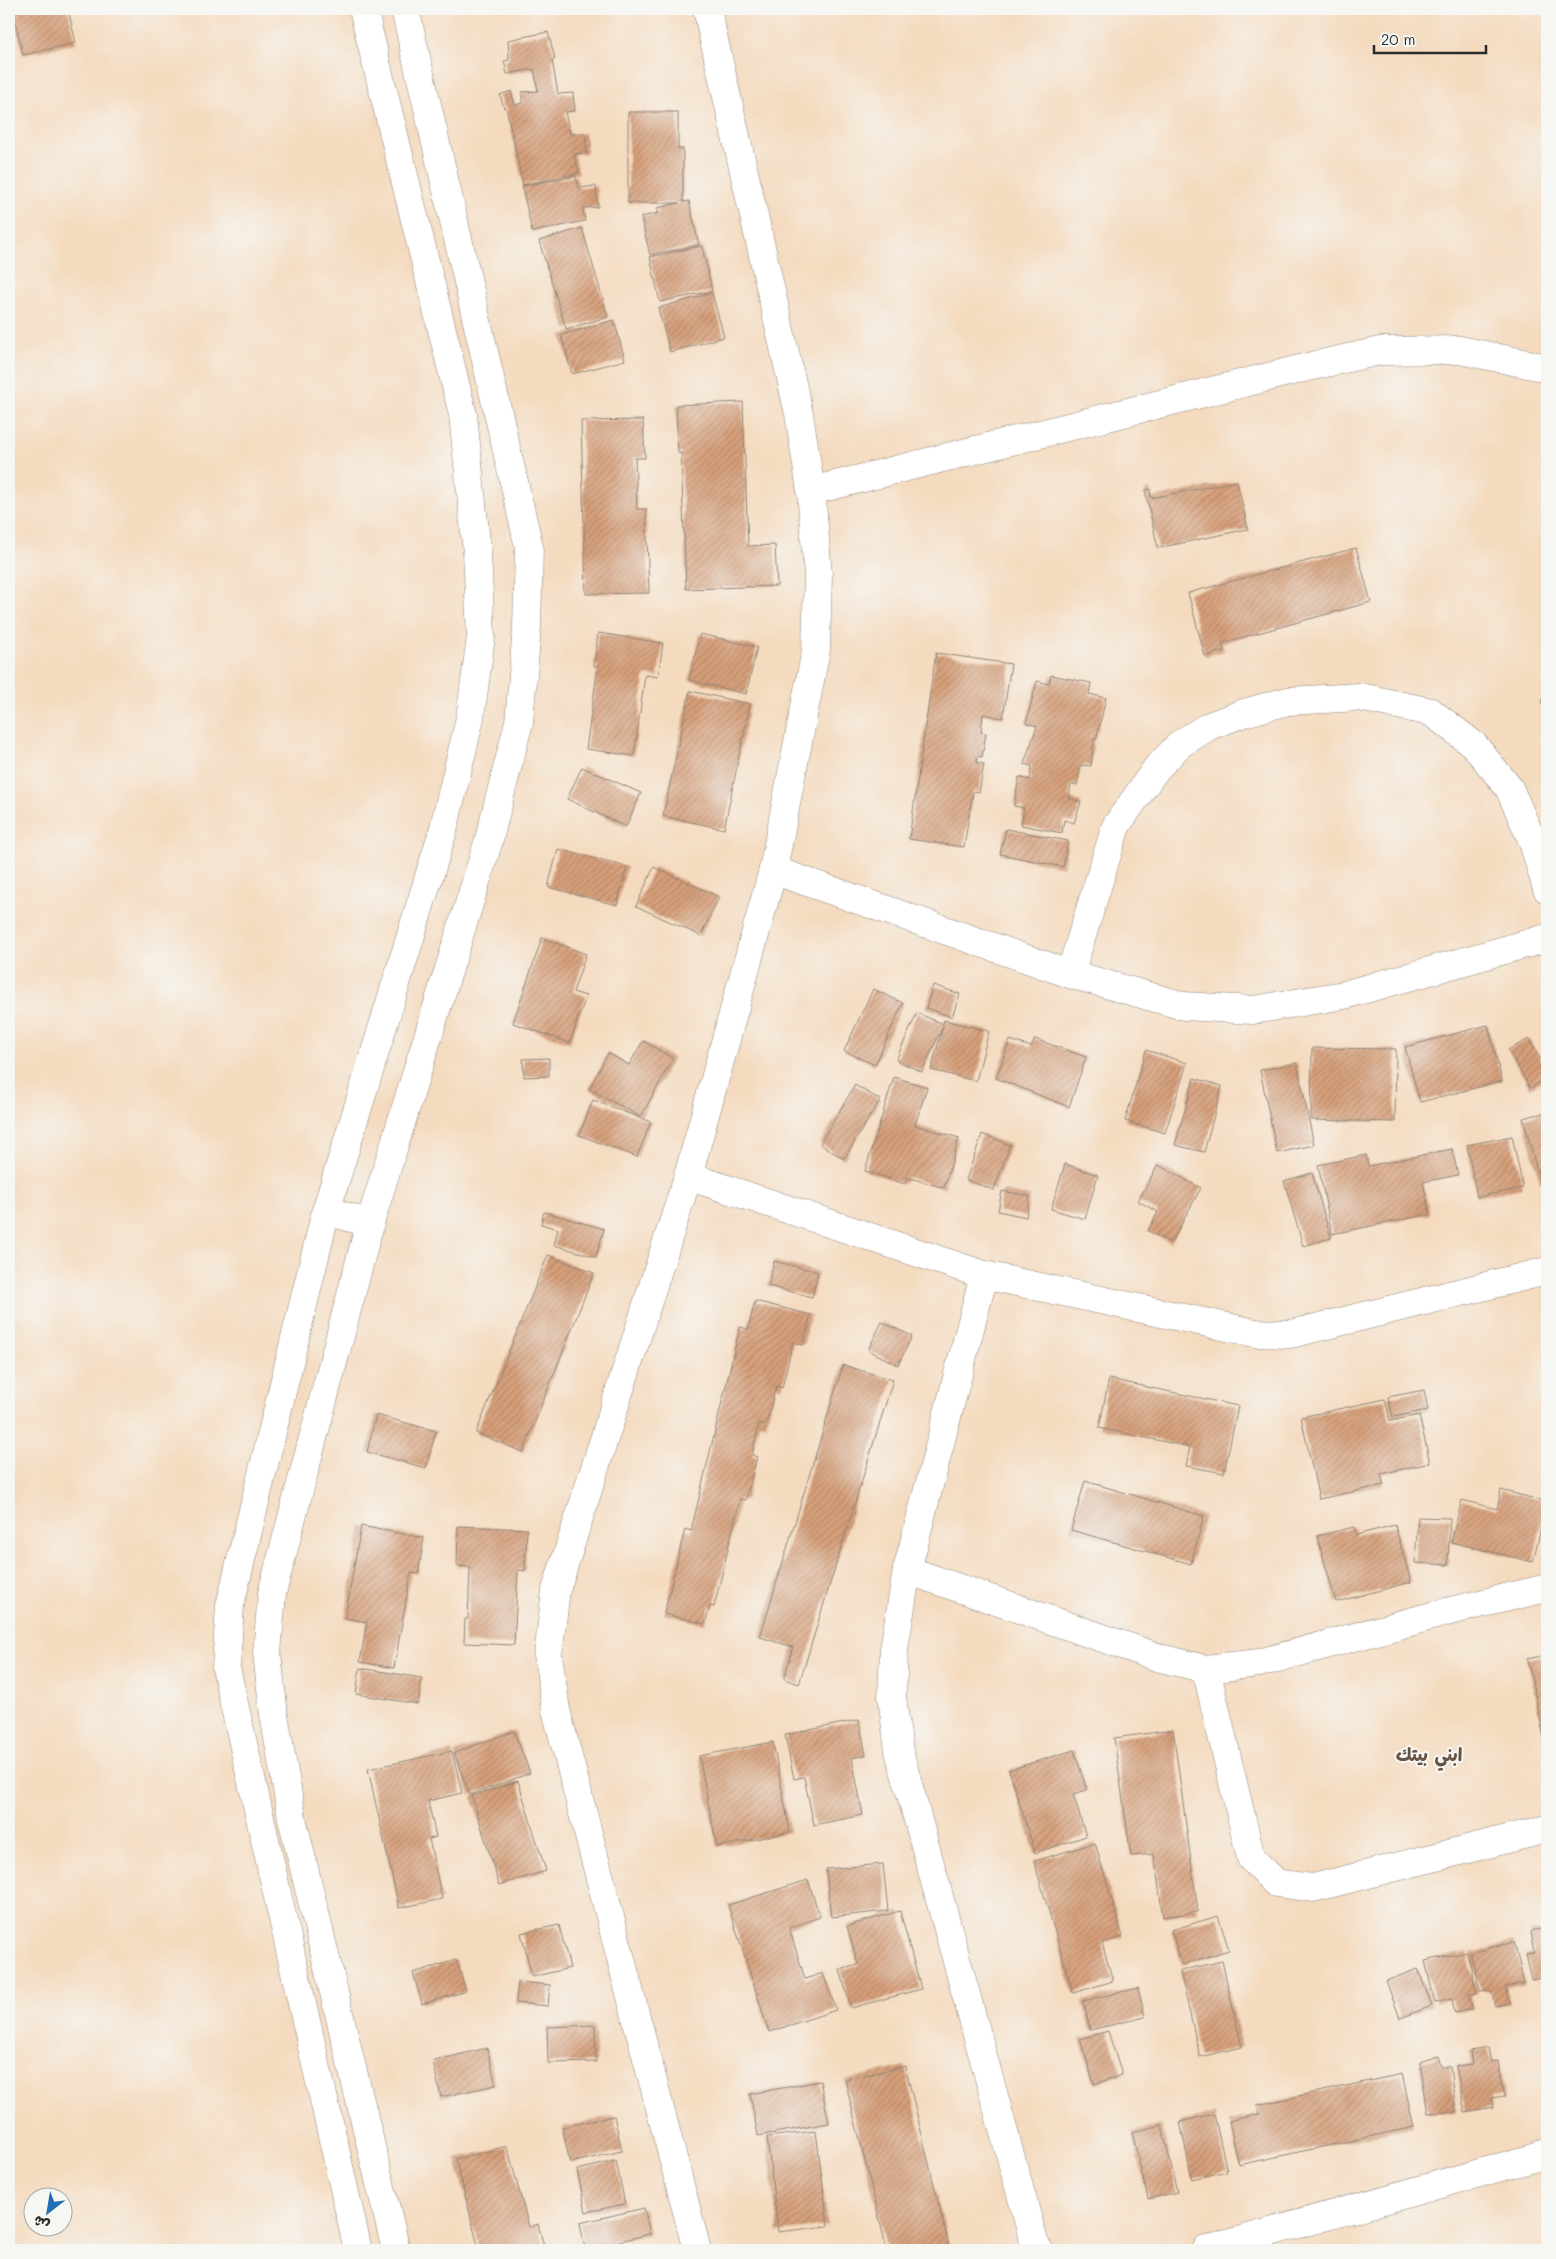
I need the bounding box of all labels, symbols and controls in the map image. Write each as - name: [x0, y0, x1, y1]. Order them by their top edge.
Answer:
- scale bar: [1374, 22, 1486, 54]
- text: 20 m: [1381, 29, 1415, 49]
- district label: ابني بيتك: [1396, 1742, 1462, 1771]
- north arrow: [22, 2186, 72, 2236]
- text: ش: [30, 2211, 53, 2236]

